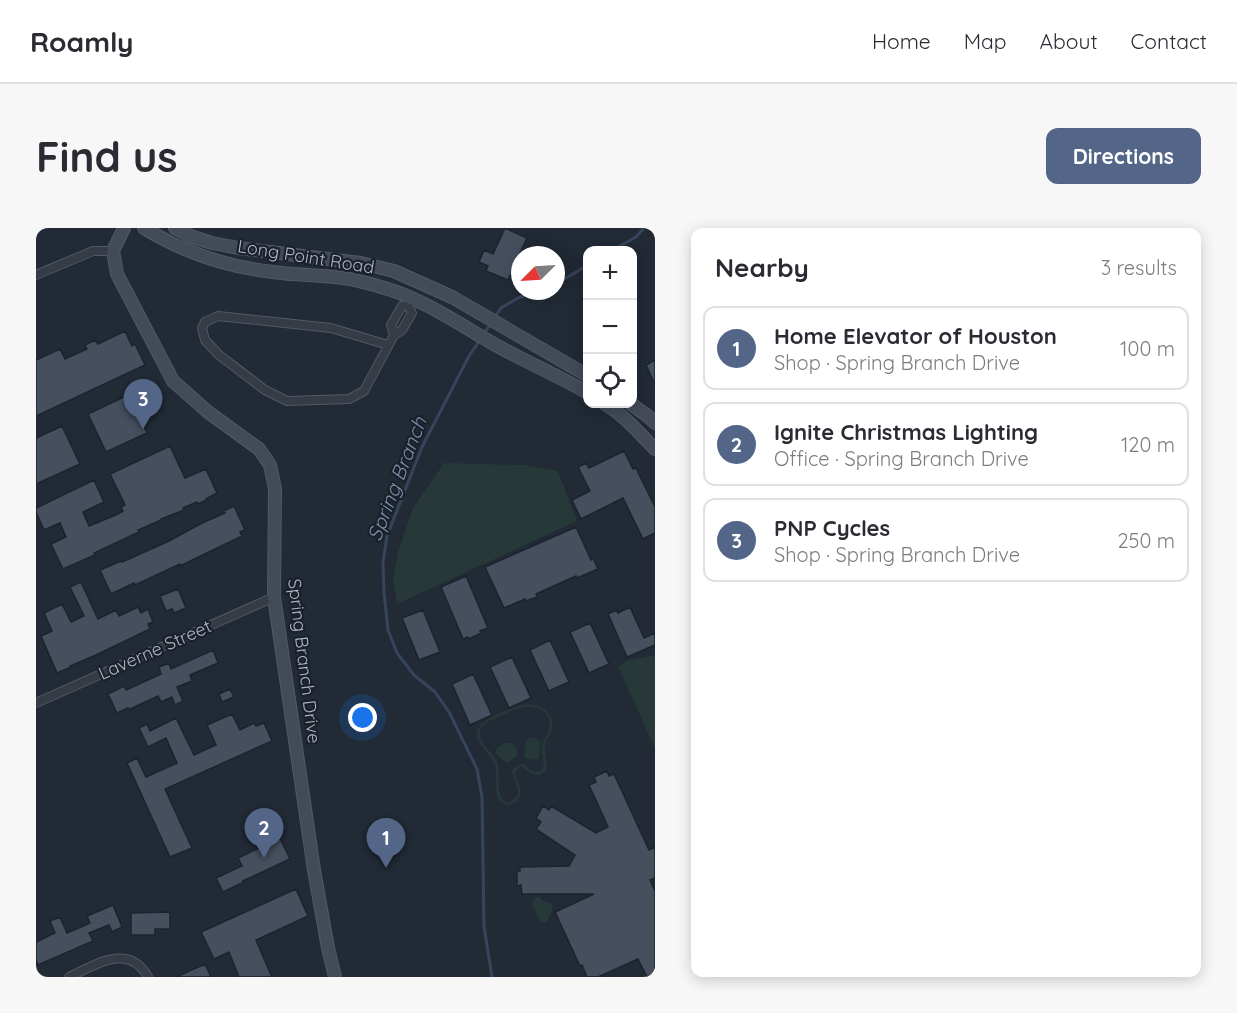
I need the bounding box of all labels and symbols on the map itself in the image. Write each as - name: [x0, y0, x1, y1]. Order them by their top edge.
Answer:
- street label: Long Point Road: [236, 234, 376, 279]
- north arrow: [511, 246, 565, 300]
- pin: 3: [124, 380, 162, 429]
- water label: Spring Branch: [361, 413, 432, 544]
- street label: Spring Branch Drive: [283, 577, 326, 745]
- street label: Laverne Street: [95, 614, 215, 685]
- your location: [348, 703, 377, 732]
- pin: 2: [244, 808, 284, 858]
- pin: 1: [366, 818, 406, 868]

